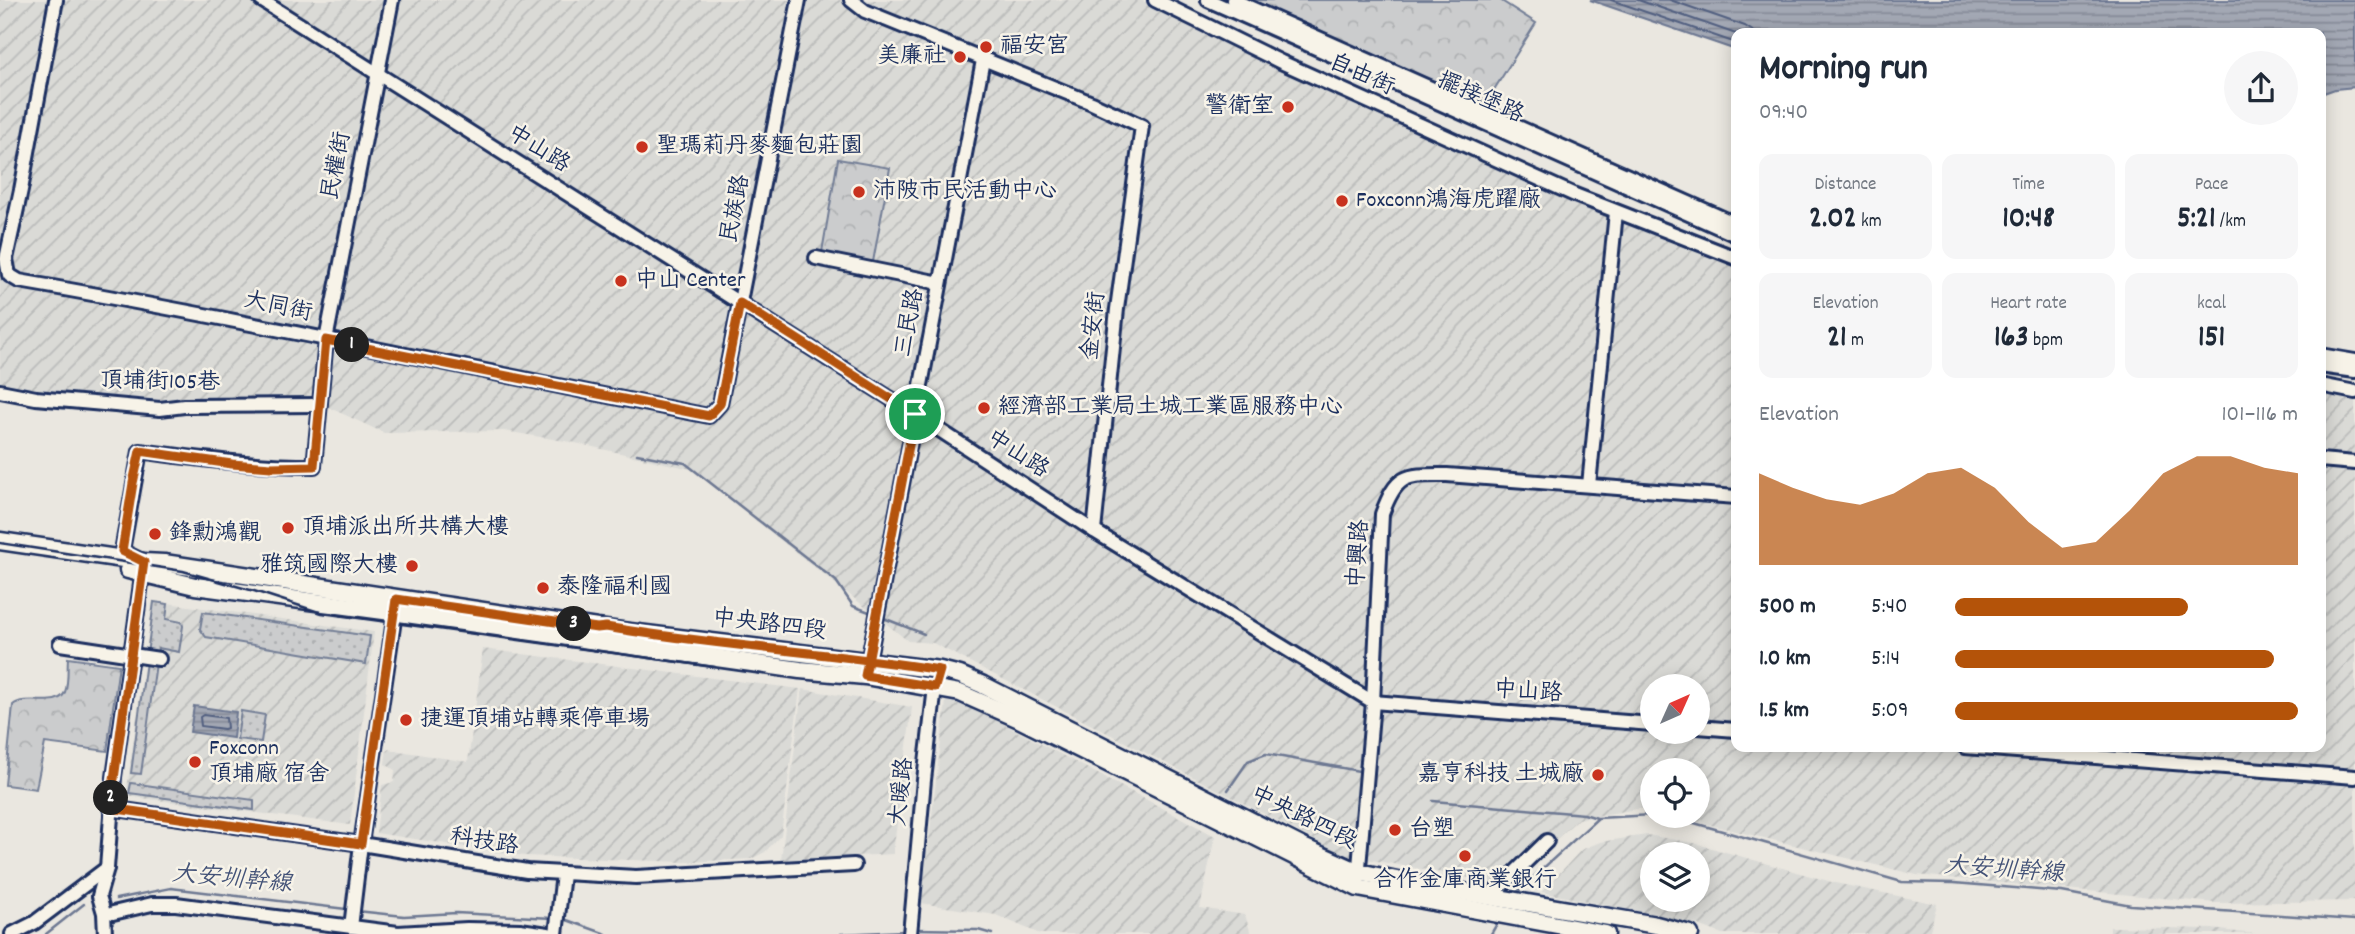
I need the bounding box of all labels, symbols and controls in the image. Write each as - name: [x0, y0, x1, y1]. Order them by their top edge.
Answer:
- place label: 福安宮: [1000, 31, 1069, 64]
- marker: 福安宮: [978, 39, 994, 55]
- place label: 美廉社: [877, 41, 946, 74]
- text: Morning run: [1759, 43, 1928, 98]
- street label: 自由街: [1323, 47, 1399, 105]
- marker: 美廉社: [952, 49, 968, 65]
- button: share: [2224, 51, 2298, 125]
- street label: 擺接堡路: [1431, 65, 1529, 133]
- place label: 警衛室: [1205, 91, 1274, 124]
- text: 09:40: [1759, 97, 1808, 130]
- marker: 警衛室: [1280, 99, 1296, 115]
- street label: 中山路: [500, 118, 576, 182]
- street label: 民權街: [315, 129, 361, 203]
- place label: 聖瑪莉丹麥麵包莊園: [656, 131, 863, 164]
- marker: 聖瑪莉丹麥麵包莊園: [634, 139, 650, 155]
- street label: 民族路: [714, 172, 760, 246]
- text: Distance: [1815, 172, 1876, 199]
- text: Time: [2012, 172, 2045, 199]
- text: Pace: [2195, 172, 2228, 199]
- place label: 沛陂市民活動中心: [873, 176, 1057, 209]
- marker: 沛陂市民活動中心: [851, 184, 867, 200]
- place label: Foxconn鴻海虎躍廠: [1356, 185, 1541, 218]
- marker: Foxconn鴻海虎躍廠: [1334, 193, 1350, 209]
- text: 2.02: [1809, 199, 1857, 242]
- text: 10:48: [2002, 199, 2055, 242]
- text: 5:21: [2177, 199, 2215, 242]
- text: km: [1857, 209, 1882, 236]
- text: /km: [2215, 209, 2246, 236]
- place label: 中山 Center: [635, 265, 746, 298]
- marker: 中山 Center: [613, 273, 629, 289]
- street label: 大同街: [241, 285, 315, 331]
- street label: 三民路: [888, 286, 934, 360]
- street label: 金安街: [1075, 290, 1115, 362]
- text: Elevation: [1812, 291, 1879, 318]
- text: Heart rate: [1990, 291, 2067, 318]
- text: kcal: [2197, 291, 2226, 318]
- text: 21: [1827, 318, 1847, 361]
- text: 163: [1994, 318, 2029, 361]
- text: 151: [2198, 318, 2225, 361]
- pin: 1: [334, 328, 370, 362]
- text: m: [1847, 328, 1864, 355]
- text: bpm: [2029, 328, 2063, 355]
- text: 1: [349, 331, 354, 358]
- street label: 頂埔街105巷: [100, 365, 221, 401]
- pin: [885, 384, 945, 444]
- place label: 經濟部工業局土城工業區服務中心: [998, 392, 1343, 425]
- icon: arrive: [896, 395, 934, 433]
- text: Elevation: [1759, 399, 1839, 432]
- text: 101–116 m: [2222, 399, 2298, 432]
- marker: 經濟部工業局土城工業區服務中心: [976, 400, 992, 416]
- street label: 中山路: [979, 422, 1055, 488]
- place label: 頂埔派出所共構大樓: [302, 512, 509, 545]
- place label: 鋒勳鴻觀: [169, 518, 261, 551]
- street label: 中興路: [1341, 518, 1379, 590]
- marker: 頂埔派出所共構大樓: [280, 520, 296, 536]
- marker: 鋒勳鴻觀: [147, 526, 163, 542]
- place label: 雅筑國際大樓: [260, 550, 398, 583]
- marker: 雅筑國際大樓: [404, 558, 420, 574]
- place label: 泰隆福利國: [557, 572, 672, 605]
- marker: 泰隆福利國: [535, 580, 551, 596]
- text: 500 m: [1759, 591, 1816, 624]
- text: 5:40: [1871, 591, 1908, 624]
- street label: 中央路四段: [710, 603, 828, 649]
- pin: 3: [556, 606, 592, 642]
- text: 3: [569, 610, 578, 637]
- text: 1.0 km: [1759, 643, 1811, 676]
- text: 5:14: [1871, 643, 1900, 676]
- street label: 中山路: [1492, 674, 1564, 712]
- north arrow: [1640, 674, 1710, 744]
- map controls: [1640, 674, 1710, 912]
- text: 1.5 km: [1759, 695, 1809, 728]
- text: 5:09: [1871, 695, 1909, 728]
- place label: 捷運頂埔站轉乘停車場: [420, 704, 650, 737]
- marker: 捷運頂埔站轉乘停車場: [398, 712, 414, 728]
- place label: Foxconn 頂埔廠 宿舍: [209, 733, 329, 792]
- marker: Foxconn 頂埔廠 宿舍: [187, 754, 203, 770]
- street label: 大暖路: [883, 756, 923, 828]
- button: locate: [1640, 758, 1710, 828]
- place label: 嘉亨科技 土城廠: [1418, 759, 1584, 792]
- marker: 嘉亨科技 土城廠: [1590, 767, 1606, 783]
- street label: 中央路四段: [1244, 779, 1362, 859]
- pin: 2: [94, 780, 128, 816]
- text: 2: [106, 784, 115, 811]
- place label: 台塑: [1409, 814, 1455, 847]
- street label: 科技路: [447, 821, 521, 865]
- marker: 台塑: [1387, 822, 1403, 838]
- button: layers: [1640, 842, 1710, 912]
- marker: 合作金庫商業銀行: [1457, 848, 1473, 864]
- water label: 大安圳幹線: [1943, 850, 2067, 892]
- water label: 大安圳幹線: [171, 858, 295, 902]
- place label: 合作金庫商業銀行: [1373, 865, 1557, 898]

